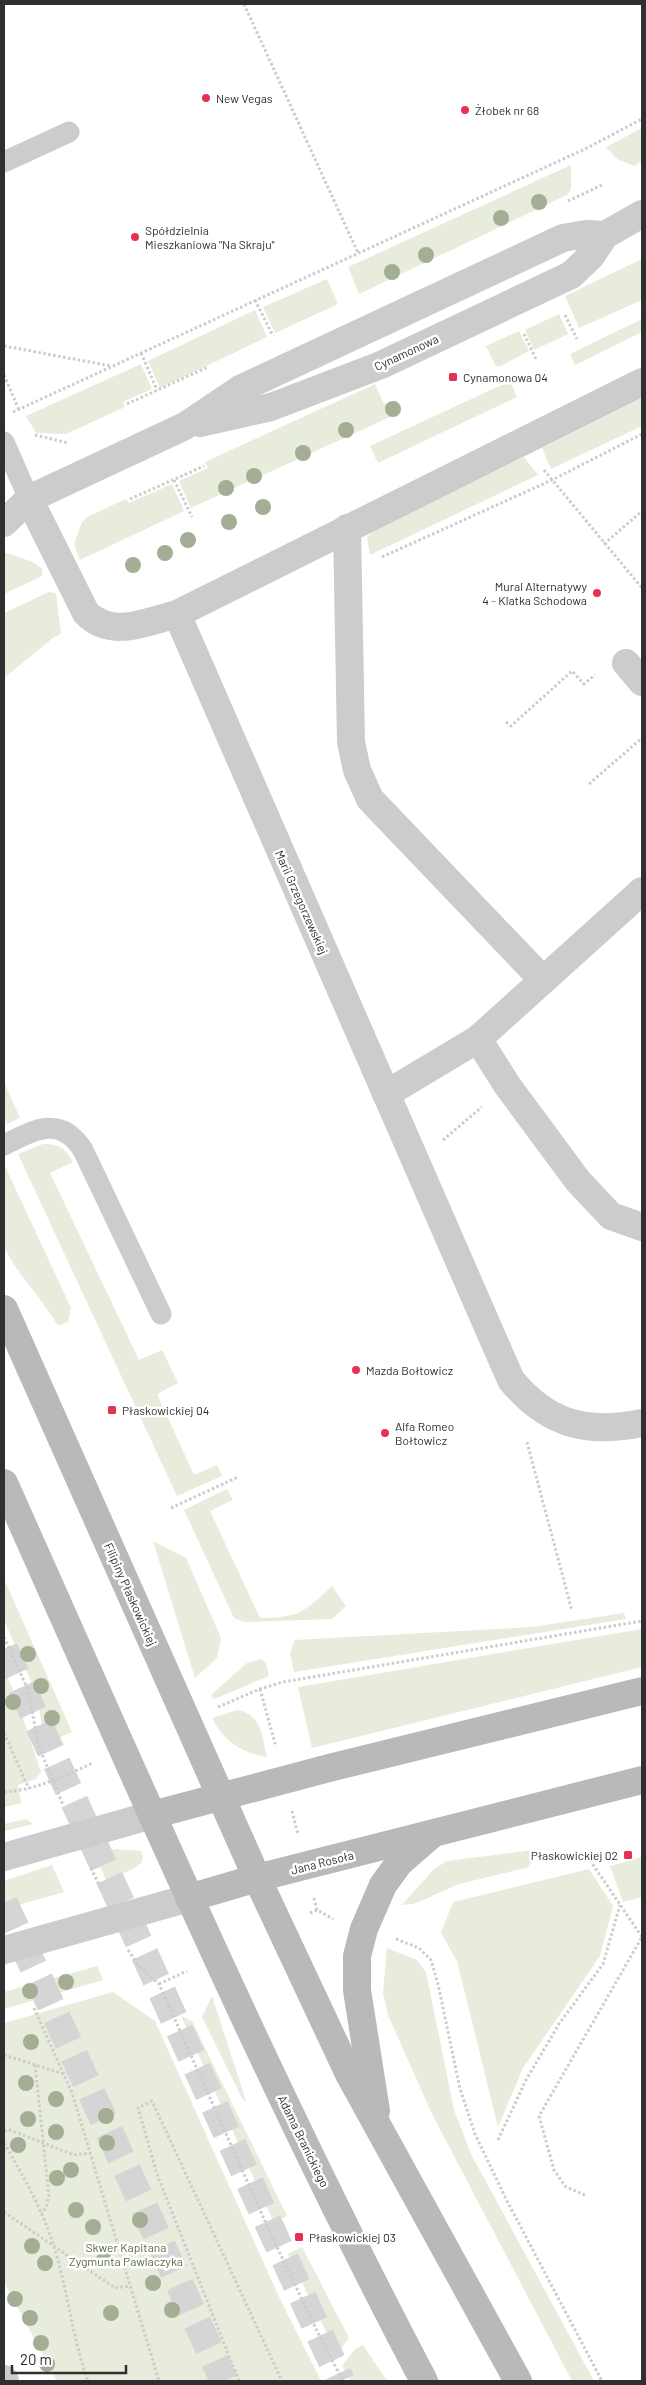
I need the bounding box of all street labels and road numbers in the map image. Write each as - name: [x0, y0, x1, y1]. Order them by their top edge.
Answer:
- street label: Cynamonowa: [372, 331, 440, 373]
- street label: Marii Grzegorzewskiej: [273, 848, 331, 956]
- street label: Filipiny Płaskowickiej: [102, 1540, 160, 1648]
- street label: Jana Rosoła: [289, 1847, 355, 1877]
- street label: Adama Branickiego: [276, 2093, 332, 2189]

